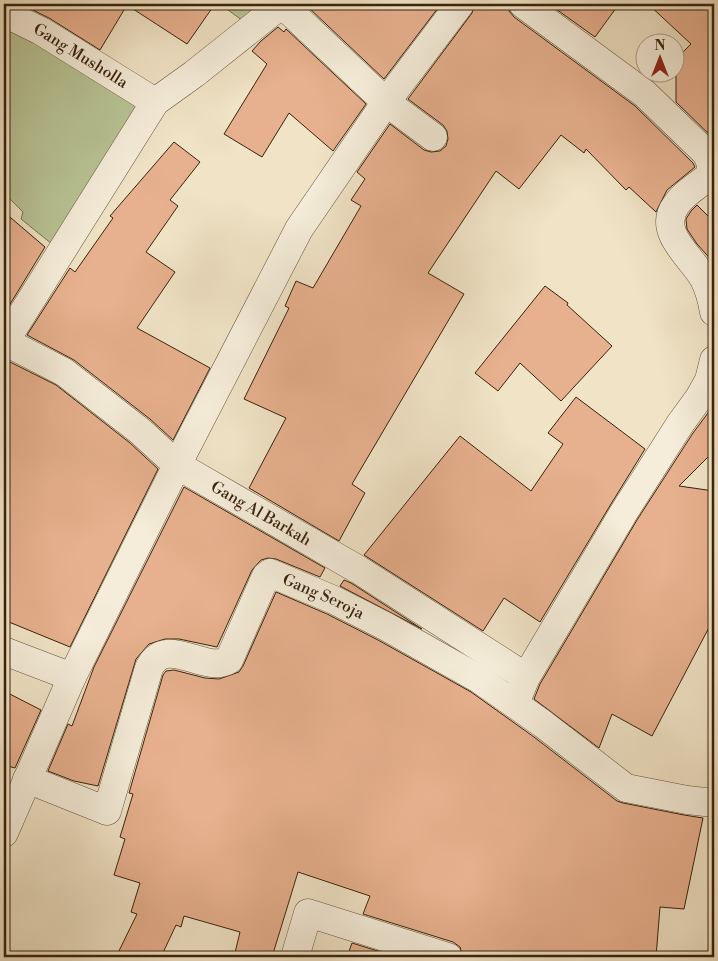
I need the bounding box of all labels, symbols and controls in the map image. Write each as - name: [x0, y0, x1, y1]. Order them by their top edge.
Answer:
- street label: Gang Musholla: [30, 19, 132, 93]
- north arrow: [636, 32, 686, 82]
- text: N: [654, 37, 666, 55]
- street label: Gang Al Barkah: [207, 477, 315, 551]
- street label: Gang Seroja: [280, 569, 368, 624]

